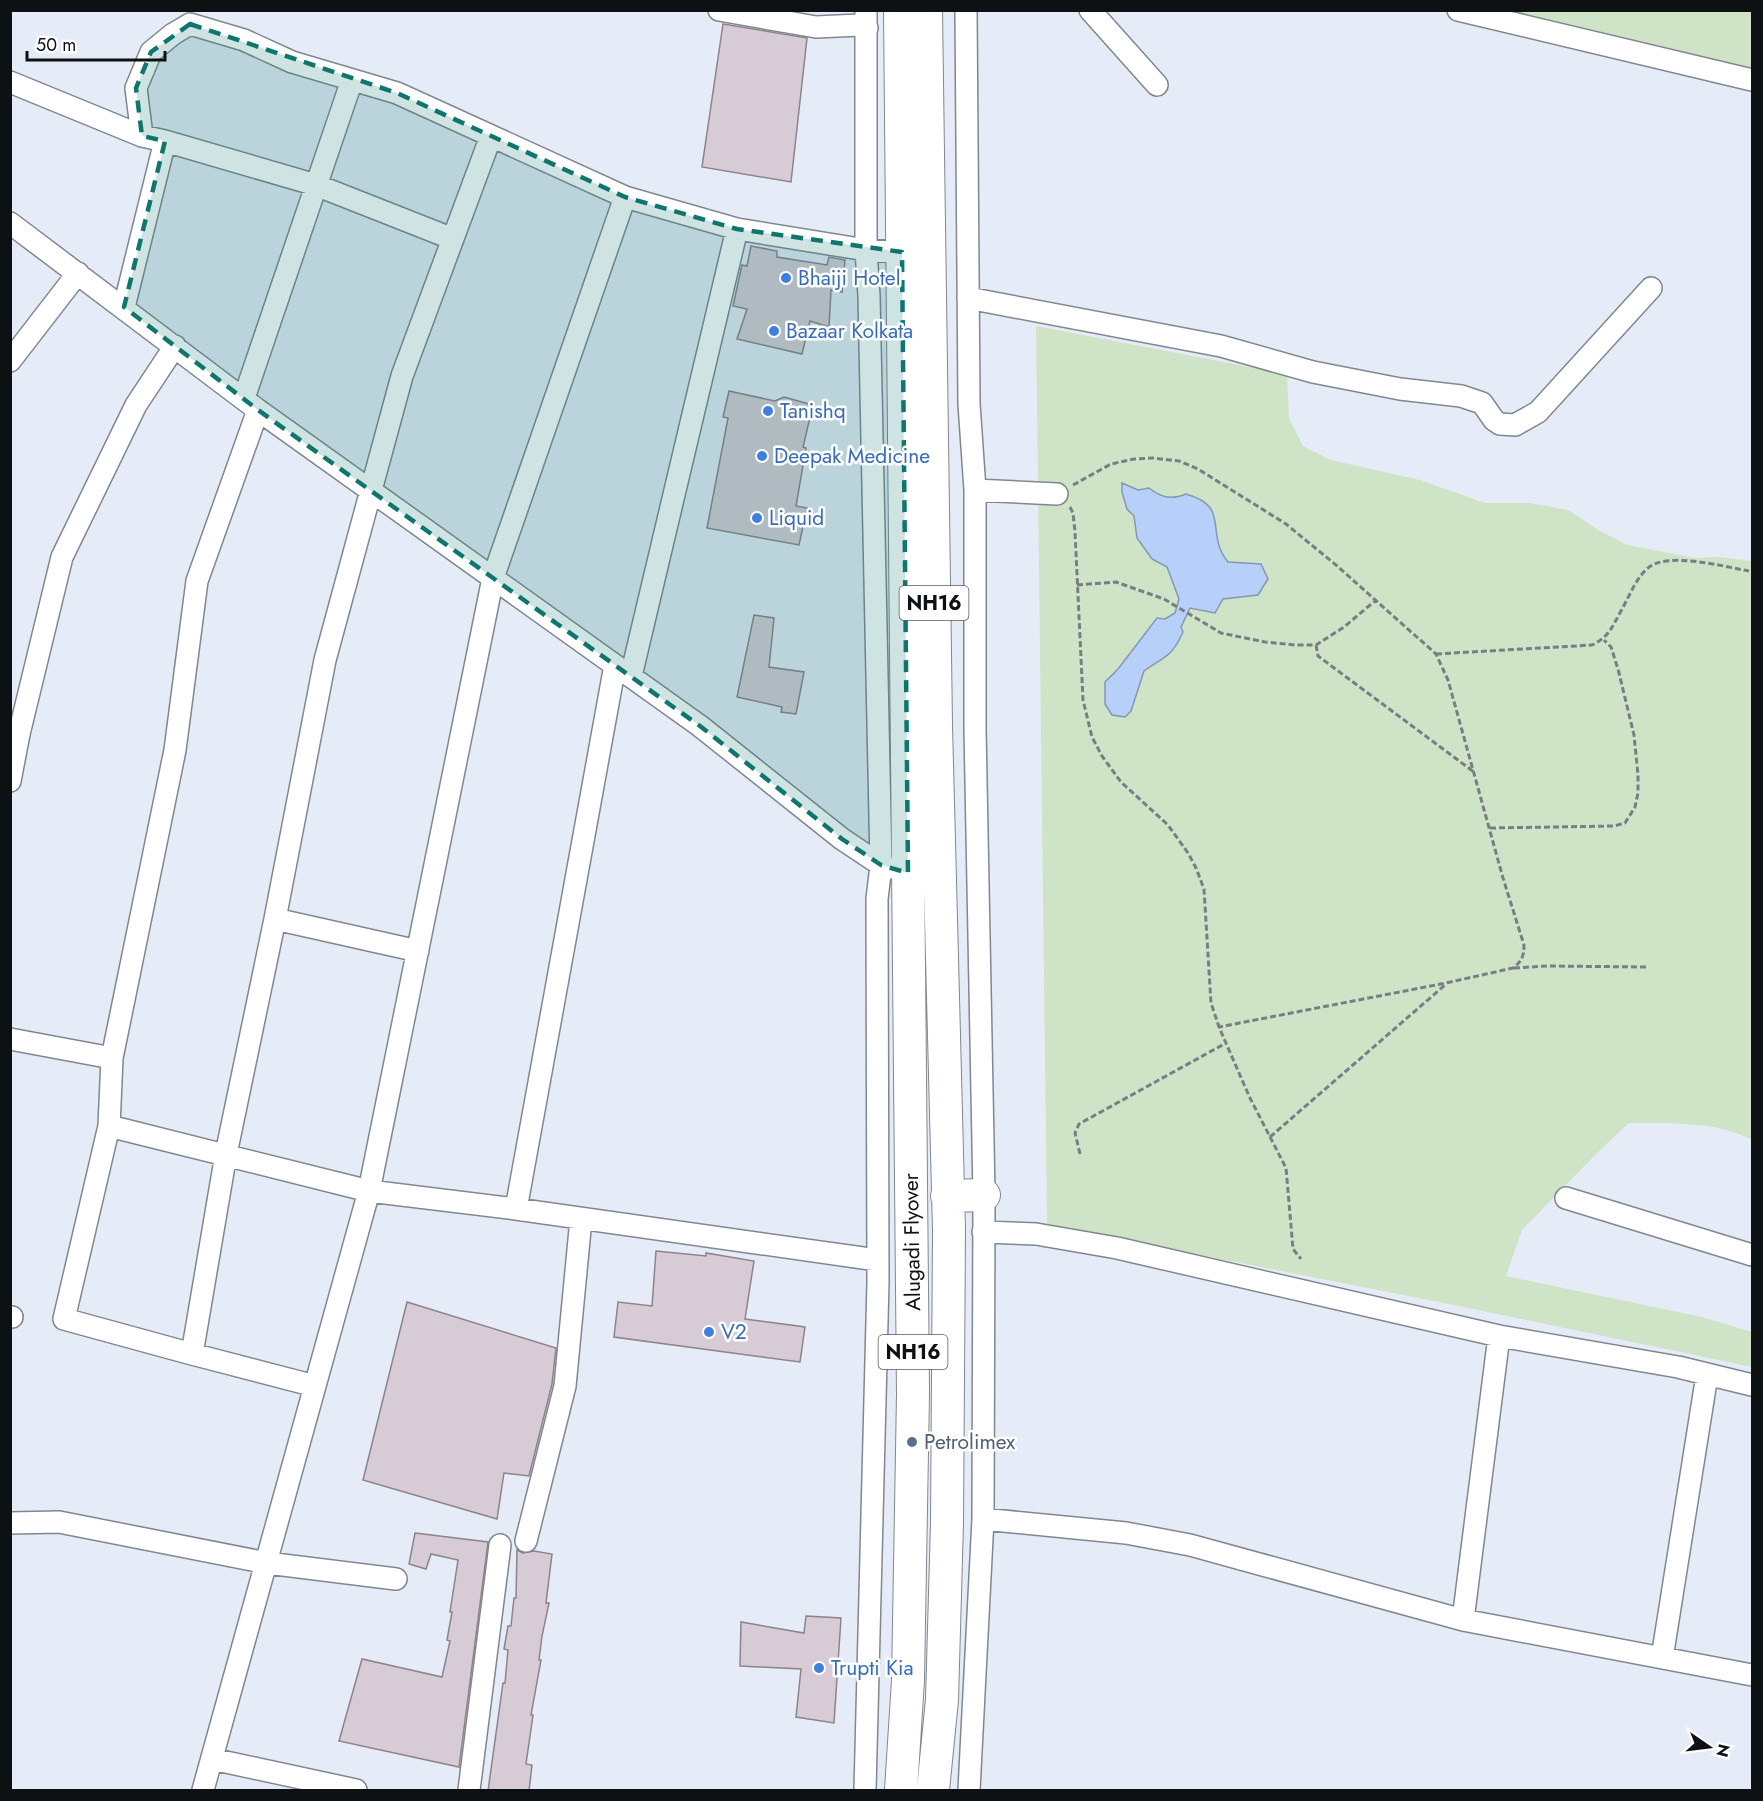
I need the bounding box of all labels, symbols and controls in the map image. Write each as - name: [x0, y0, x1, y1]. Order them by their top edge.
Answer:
- scale bar: [27, 24, 165, 62]
- text: 50 m: [36, 32, 76, 58]
- place label: Bhaiji Hotel: [798, 263, 900, 293]
- marker: Bhaiji Hotel: [779, 271, 793, 285]
- place label: Bazaar Kolkata: [786, 316, 913, 346]
- marker: Bazaar Kolkata: [767, 324, 781, 338]
- place label: Tanishq: [780, 396, 846, 426]
- marker: Tanishq: [761, 404, 775, 418]
- place label: Deepak Medicine: [774, 441, 930, 471]
- marker: Deepak Medicine: [755, 449, 769, 463]
- place label: Liquid: [769, 503, 824, 533]
- marker: Liquid: [750, 511, 764, 525]
- road number: NH16: [900, 586, 968, 620]
- street label: Alugadi Flyover: [896, 1172, 928, 1311]
- place label: V2: [721, 1317, 747, 1347]
- marker: V2: [702, 1325, 716, 1339]
- road number: NH16: [878, 1335, 948, 1369]
- place label: Petrolimex: [924, 1427, 1015, 1457]
- marker: Petrolimex: [905, 1435, 919, 1449]
- place label: Trupti Kia: [831, 1653, 914, 1683]
- marker: Trupti Kia: [812, 1661, 826, 1675]
- north arrow: [1679, 1717, 1739, 1777]
- text: N: [1710, 1742, 1736, 1759]

